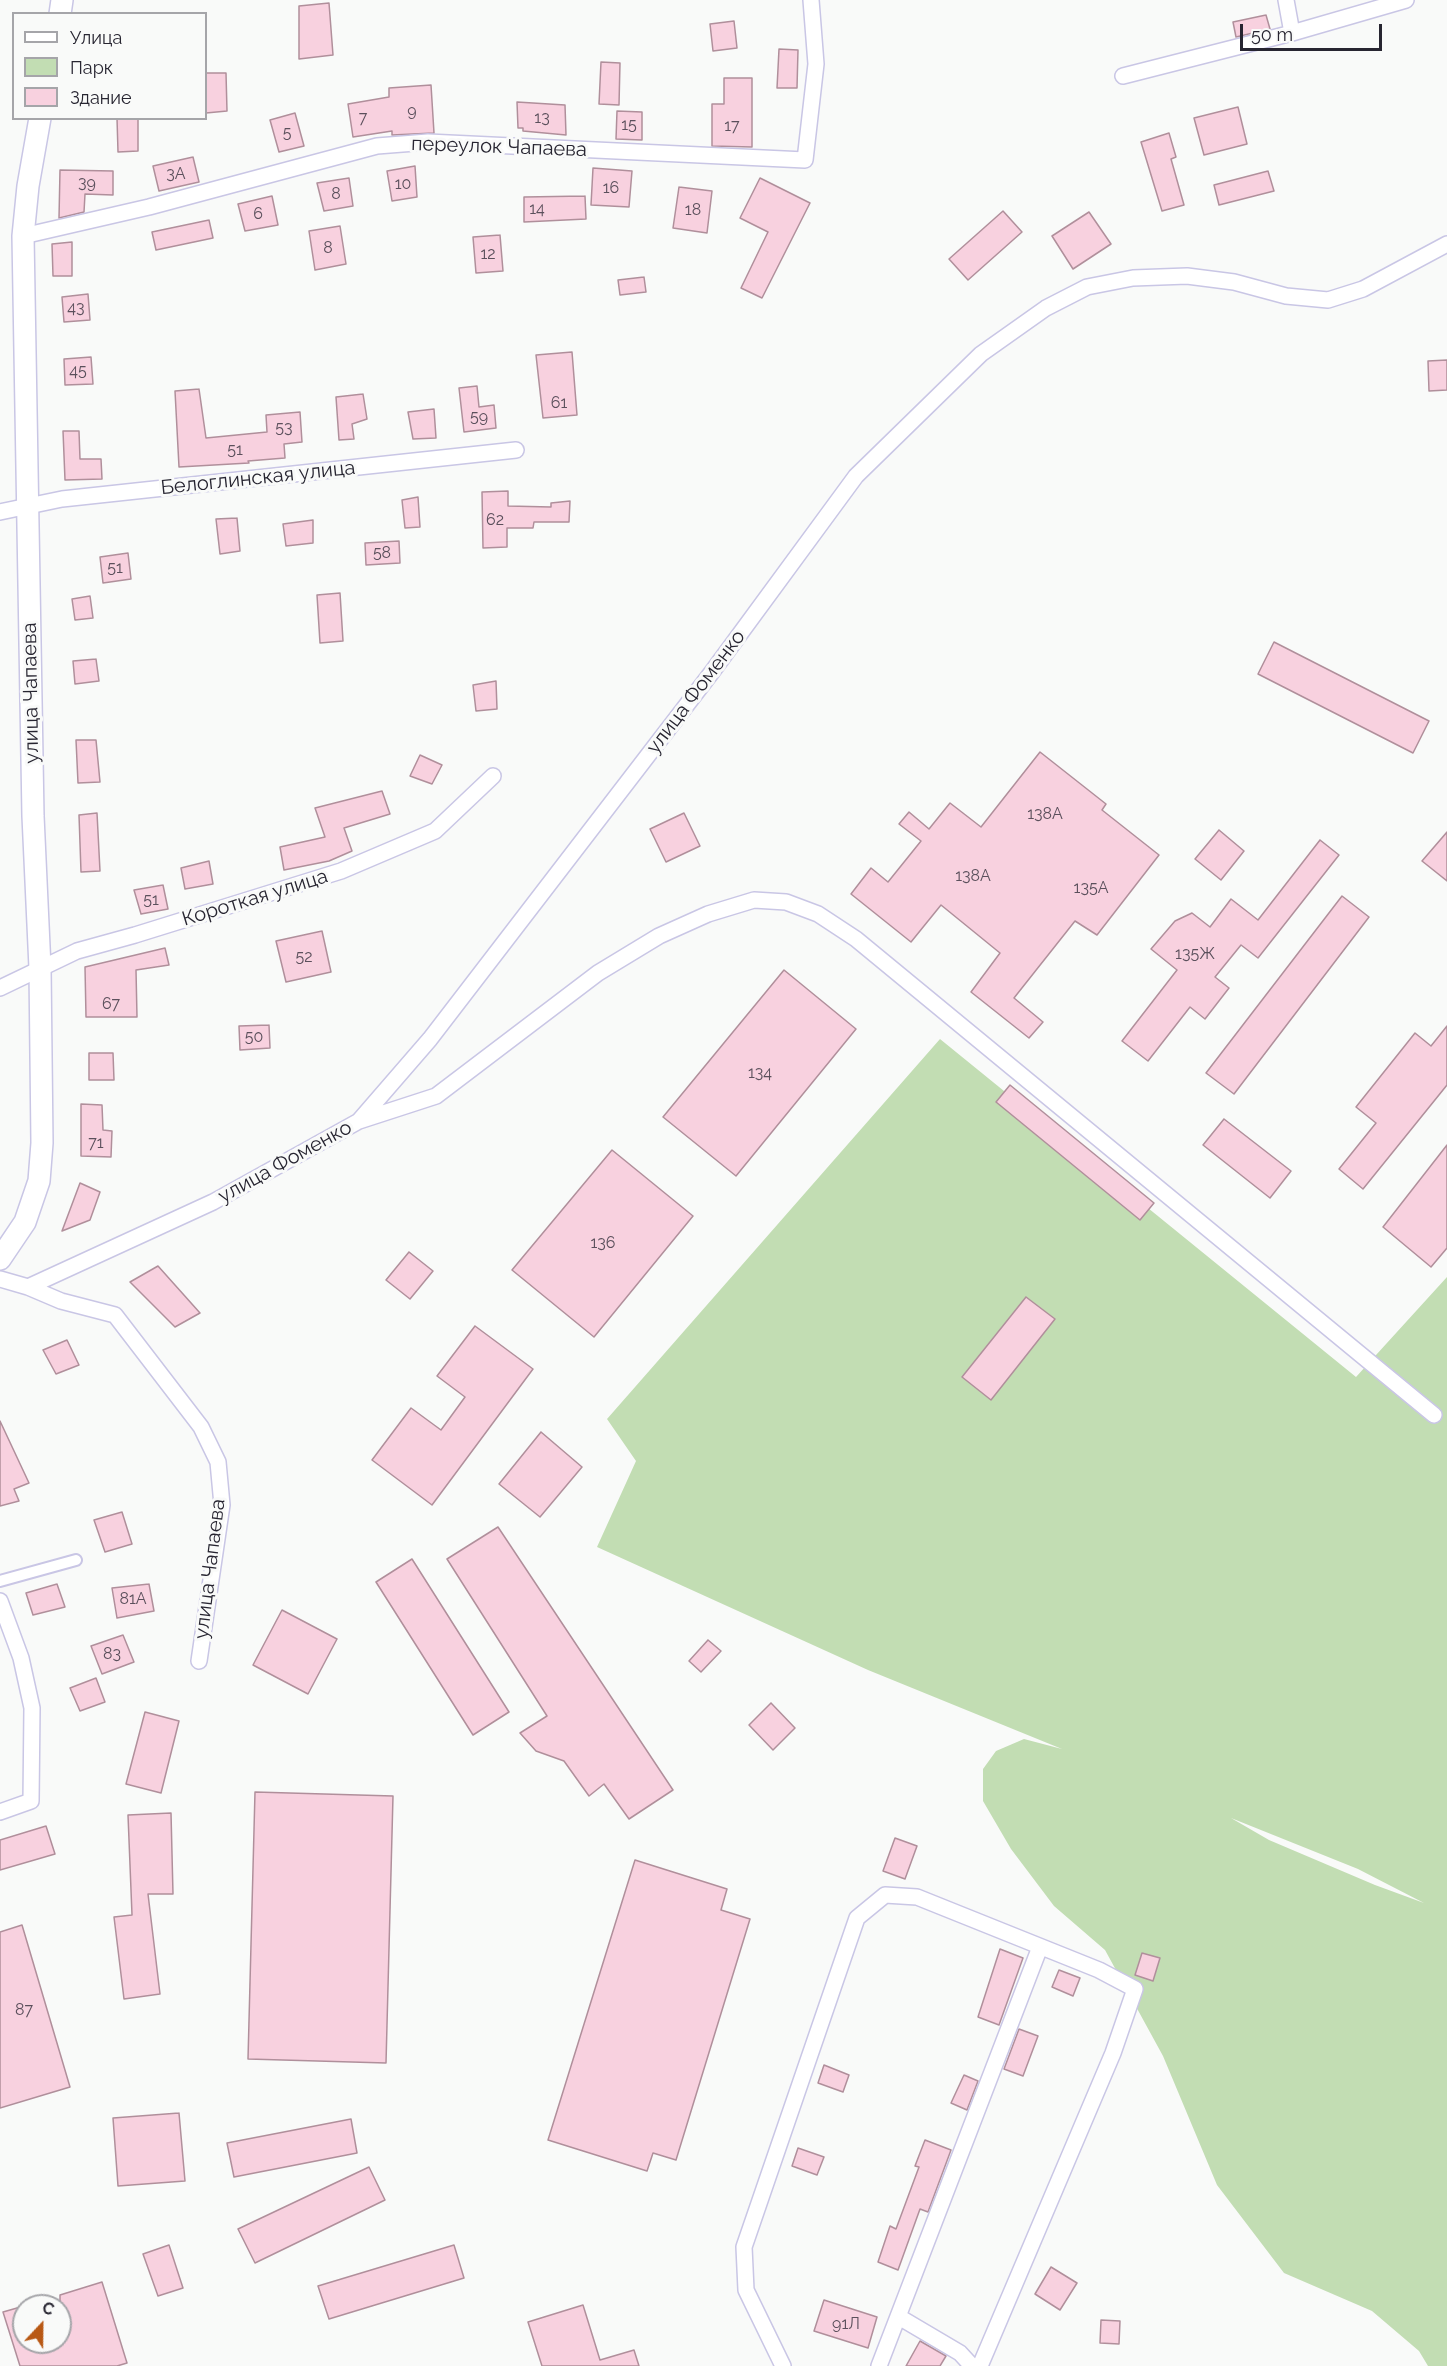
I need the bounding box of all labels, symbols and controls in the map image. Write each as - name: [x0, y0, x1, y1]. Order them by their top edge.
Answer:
- legend: [12, 12, 207, 120]
- scale bar: [1243, 12, 1386, 50]
- text: 50 m: [1251, 24, 1293, 45]
- text: Улица: [70, 27, 122, 48]
- text: Парк: [70, 57, 113, 78]
- text: Здание: [70, 87, 132, 108]
- house number: 9: [407, 101, 417, 121]
- house number: 7: [359, 108, 367, 128]
- house number: 13: [534, 108, 550, 128]
- house number: 15: [621, 115, 637, 135]
- house number: 17: [724, 116, 740, 136]
- house number: 5: [283, 123, 291, 143]
- street label: переулок Чапаева: [411, 132, 587, 162]
- house number: 3А: [166, 164, 186, 184]
- house number: 39: [78, 173, 96, 193]
- house number: 10: [395, 174, 411, 194]
- house number: 16: [603, 178, 619, 198]
- house number: 8: [331, 184, 341, 204]
- house number: 14: [529, 199, 545, 219]
- house number: 18: [685, 200, 701, 220]
- house number: 6: [253, 204, 263, 224]
- house number: 8: [323, 238, 333, 258]
- house number: 12: [480, 244, 496, 264]
- house number: 43: [67, 298, 85, 318]
- house number: 45: [69, 361, 87, 381]
- house number: 61: [551, 393, 567, 413]
- house number: 59: [470, 407, 488, 427]
- house number: 53: [275, 418, 293, 438]
- house number: 51: [227, 440, 243, 460]
- street label: Белоглинская улица: [160, 456, 356, 500]
- house number: 62: [486, 510, 504, 530]
- house number: 58: [373, 543, 391, 563]
- house number: 51: [107, 558, 123, 578]
- street label: улица Чапаева: [18, 622, 44, 764]
- street label: улица Фоменко: [642, 625, 750, 759]
- house number: 138А: [1027, 804, 1063, 824]
- street label: Короткая улица: [179, 864, 331, 932]
- house number: 138А: [955, 866, 991, 886]
- house number: 135А: [1074, 878, 1108, 898]
- house number: 51: [143, 890, 159, 910]
- house number: 135Ж: [1175, 944, 1215, 964]
- house number: 52: [295, 947, 313, 967]
- house number: 67: [102, 994, 120, 1014]
- house number: 50: [245, 1027, 263, 1047]
- house number: 134: [748, 1063, 772, 1083]
- street label: улица Фоменко: [214, 1115, 356, 1209]
- house number: 71: [88, 1133, 104, 1153]
- house number: 136: [590, 1233, 616, 1253]
- street label: улица Чапаева: [189, 1498, 231, 1640]
- house number: 81А: [119, 1589, 147, 1609]
- house number: 83: [103, 1644, 121, 1664]
- house number: 87: [15, 2000, 33, 2020]
- north arrow: [12, 2294, 72, 2354]
- text: С: [40, 2298, 57, 2320]
- house number: 91Л: [832, 2314, 860, 2334]

